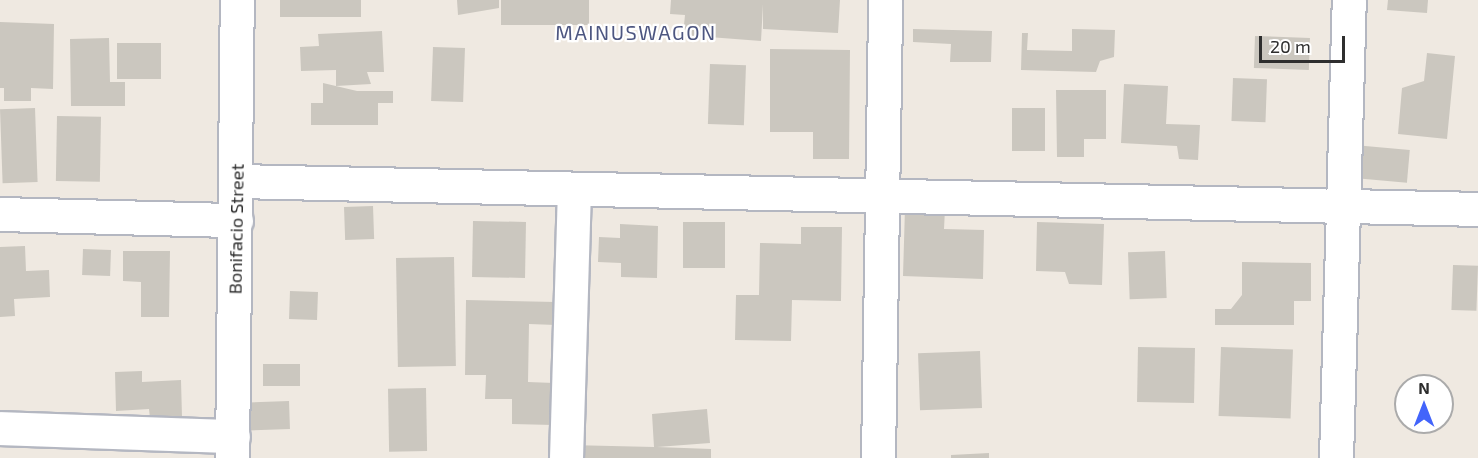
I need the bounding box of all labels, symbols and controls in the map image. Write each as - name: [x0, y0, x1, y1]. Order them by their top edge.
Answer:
- district label: MAINUSWAGON: [555, 20, 717, 44]
- scale bar: [1262, 24, 1348, 62]
- text: 20 m: [1270, 35, 1311, 57]
- street label: Bonifacio Street: [224, 164, 248, 294]
- north arrow: [1394, 374, 1454, 434]
- text: N: [1418, 378, 1430, 397]

